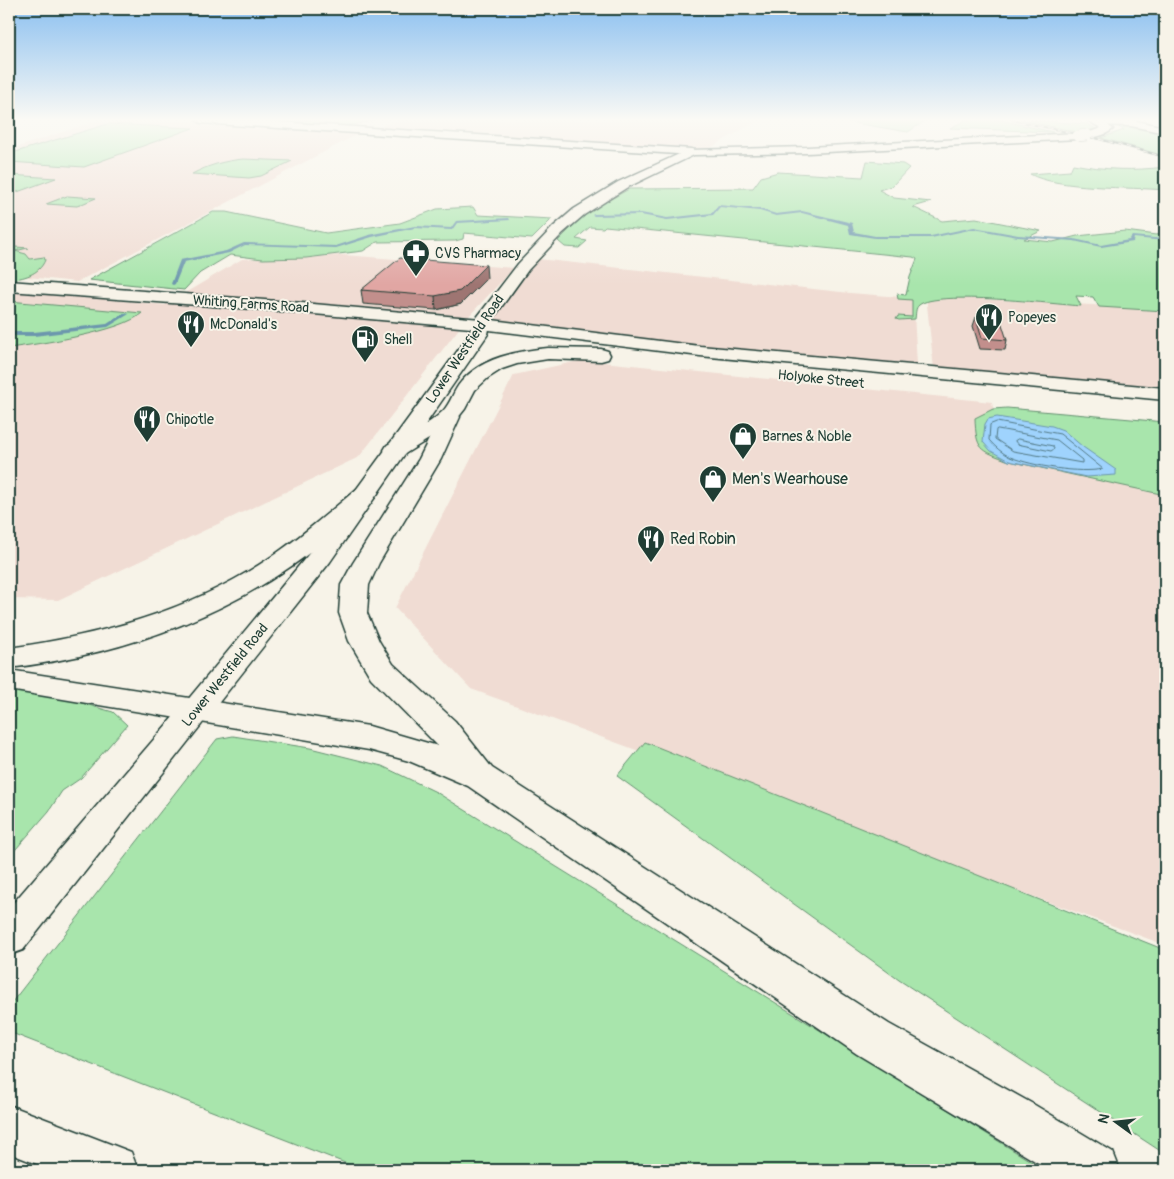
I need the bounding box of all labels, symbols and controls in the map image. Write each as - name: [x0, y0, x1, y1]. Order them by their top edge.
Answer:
- pharmacy icon: CVS Pharmacy: [401, 238, 431, 277]
- place label: CVS Pharmacy: [435, 245, 521, 262]
- street label: Whiting Farms Road: [192, 291, 310, 317]
- street label: Lower Westfield Road: [422, 291, 508, 407]
- restaurant icon: Popeyes: [974, 302, 1004, 341]
- restaurant icon: McDonald's: [176, 309, 206, 348]
- place label: Popeyes: [1008, 309, 1057, 326]
- place label: McDonald's: [210, 316, 278, 333]
- fuel station icon: Shell: [350, 324, 380, 363]
- place label: Shell: [384, 331, 412, 348]
- street label: Holyoke Street: [777, 366, 865, 392]
- restaurant icon: Chipotle: [132, 404, 162, 443]
- place label: Chipotle: [166, 411, 214, 428]
- shop icon: Barnes & Noble: [728, 421, 758, 460]
- place label: Barnes & Noble: [762, 428, 852, 445]
- shop icon: Men's Wearhouse: [698, 464, 728, 503]
- place label: Men's Wearhouse: [732, 469, 848, 489]
- restaurant icon: Red Robin: [636, 524, 666, 563]
- place label: Red Robin: [670, 529, 736, 549]
- street label: Lower Westfield Road: [178, 620, 272, 730]
- north arrow: [1092, 1096, 1142, 1146]
- text: N: [1094, 1112, 1113, 1126]

